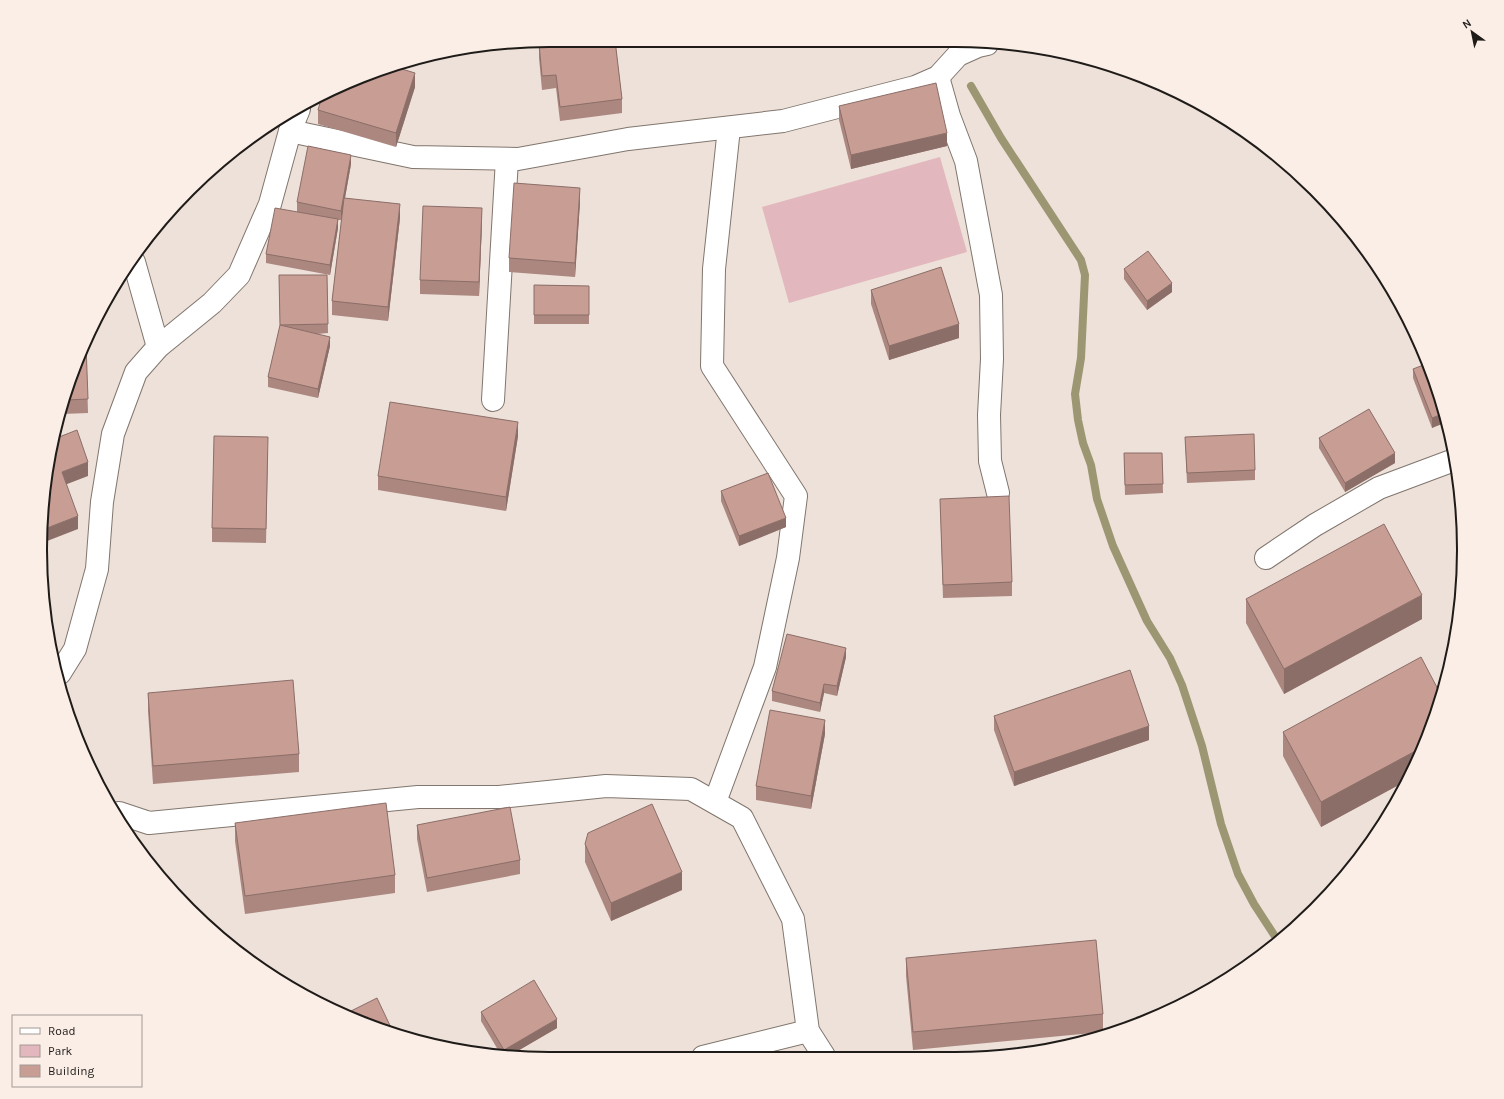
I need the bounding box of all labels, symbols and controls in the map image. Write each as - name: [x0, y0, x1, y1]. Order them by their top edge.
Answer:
- north arrow: [1452, 12, 1492, 52]
- text: N: [1460, 16, 1474, 32]
- legend: [12, 1015, 142, 1087]
- text: Road: [48, 1024, 76, 1038]
- text: Park: [48, 1044, 73, 1058]
- text: Building: [48, 1064, 95, 1078]

